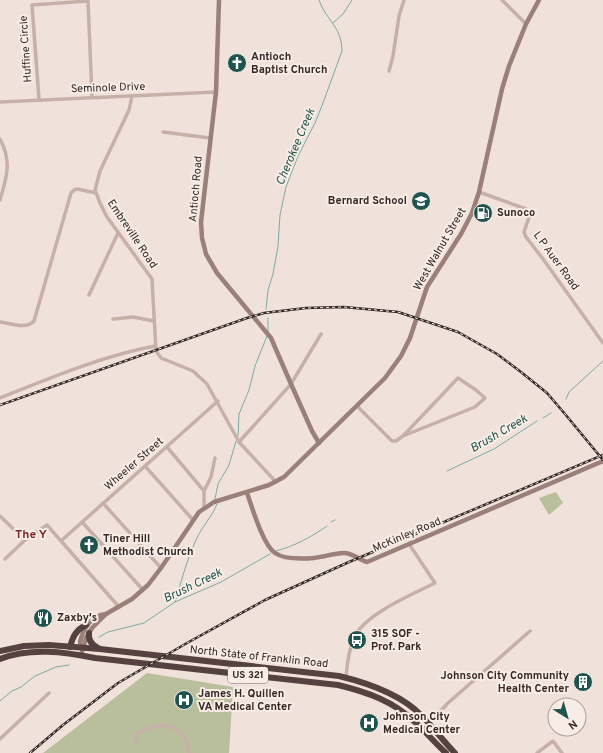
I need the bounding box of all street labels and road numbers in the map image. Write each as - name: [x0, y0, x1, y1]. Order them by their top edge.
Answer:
- street label: Huffine Circle: [17, 15, 35, 83]
- street label: Seminole Drive: [71, 80, 146, 96]
- street label: Antioch Road: [186, 155, 206, 223]
- street label: Embreville Road: [104, 197, 160, 271]
- street label: West Walnut Street: [411, 205, 469, 293]
- street label: L P Auer Road: [530, 229, 582, 293]
- street label: Wheeler Street: [102, 435, 166, 493]
- street label: McKinley Road: [371, 514, 443, 556]
- street label: North State of Franklin Road: [189, 643, 329, 671]
- road number: US 321: [228, 667, 268, 683]

